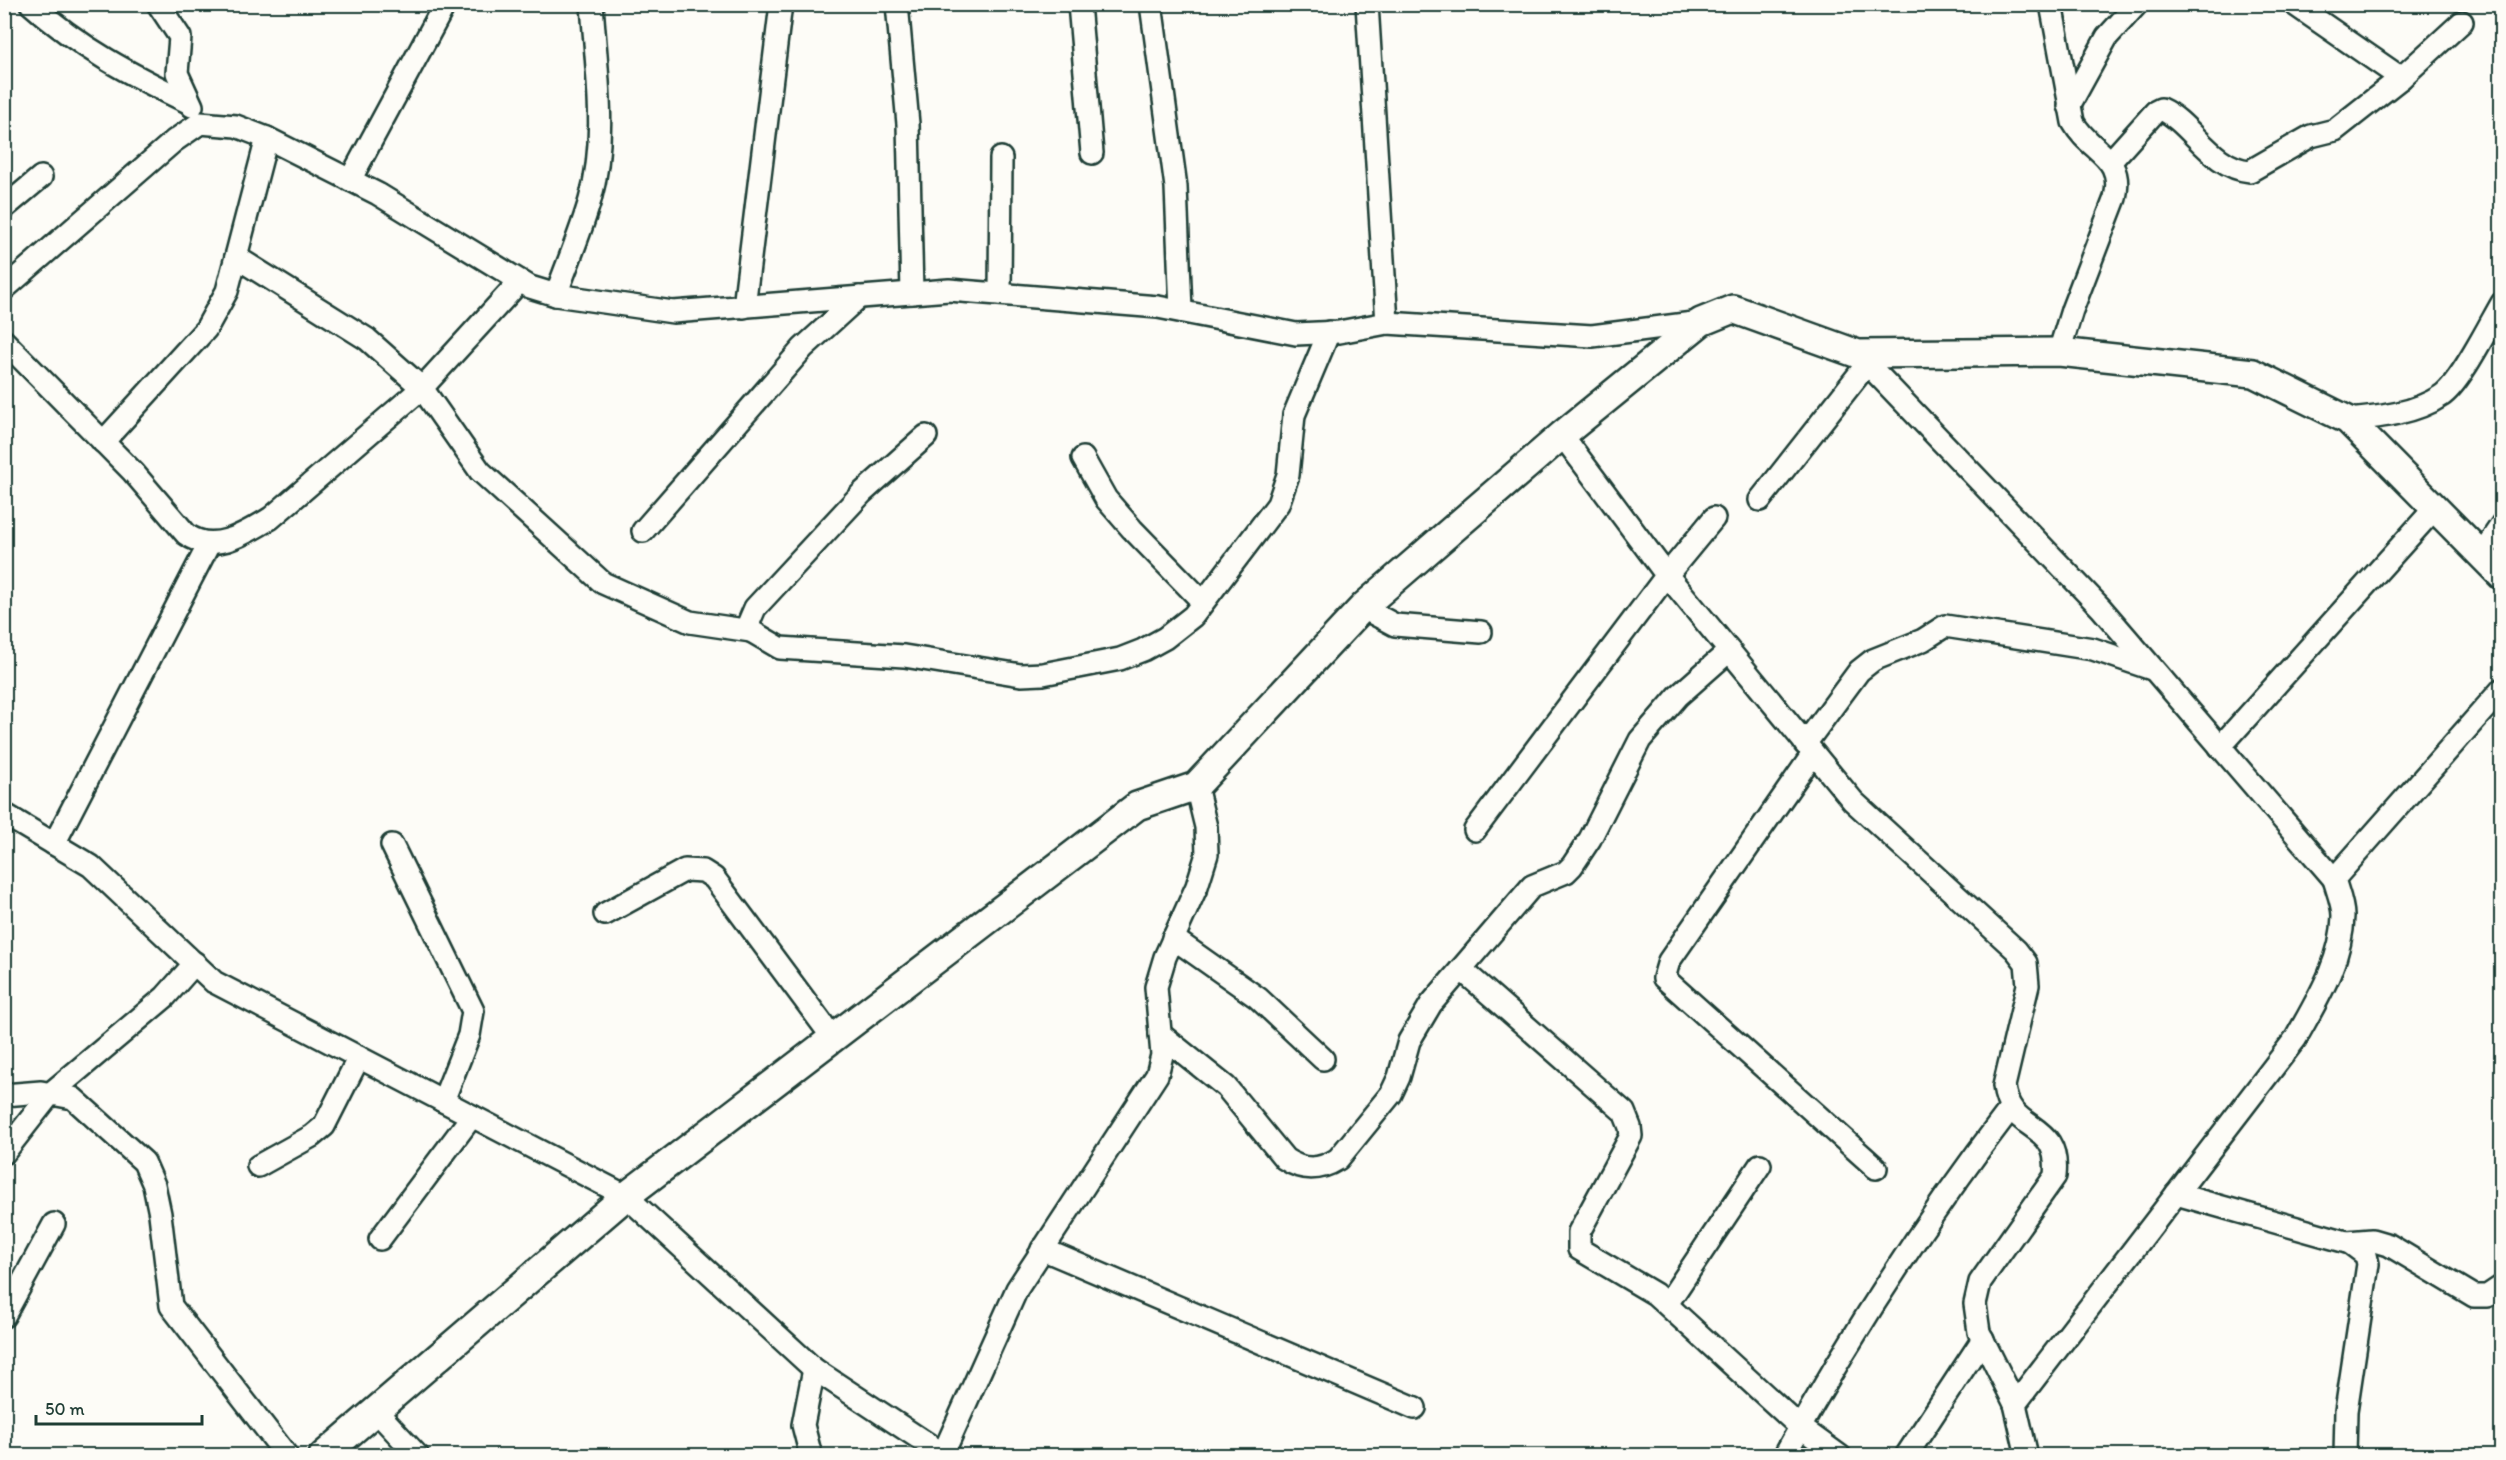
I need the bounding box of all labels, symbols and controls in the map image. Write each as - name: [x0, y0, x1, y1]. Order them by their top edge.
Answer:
- scale bar: [36, 1388, 202, 1426]
- text: 50 m: [45, 1398, 85, 1420]

